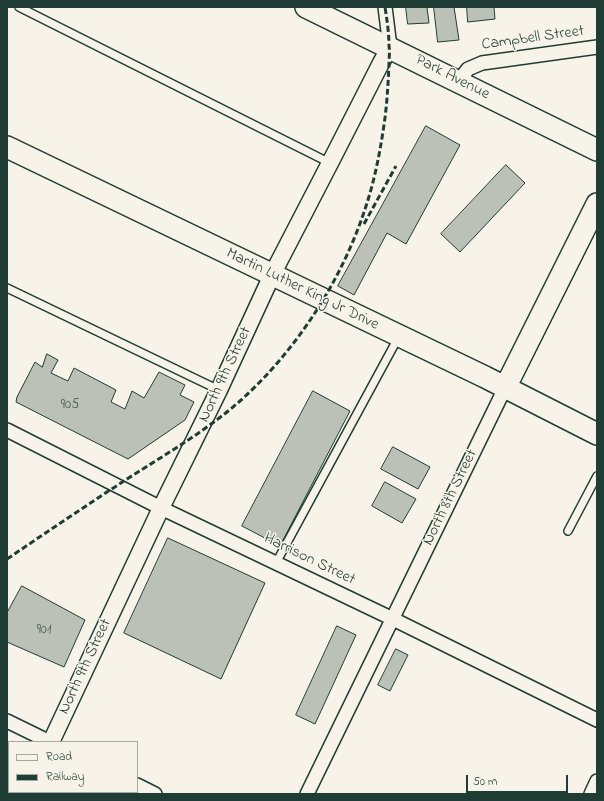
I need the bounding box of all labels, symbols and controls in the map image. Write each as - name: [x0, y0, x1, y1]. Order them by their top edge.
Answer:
- street label: Campbell Street: [480, 22, 586, 56]
- street label: Park Avenue: [412, 51, 492, 105]
- street label: Martin Luther King Jr Drive: [223, 245, 381, 335]
- street label: North 9th Street: [195, 324, 257, 426]
- house number: 905: [61, 398, 79, 414]
- street label: North 8th Street: [419, 447, 483, 549]
- street label: Harrison Street: [260, 530, 358, 590]
- street label: North 9th Street: [55, 616, 117, 718]
- house number: 901: [37, 623, 51, 639]
- legend: [8, 741, 138, 793]
- text: Road: [46, 748, 72, 766]
- scale bar: [468, 767, 570, 793]
- text: Railway: [46, 768, 84, 786]
- text: 50 m: [473, 773, 497, 791]

